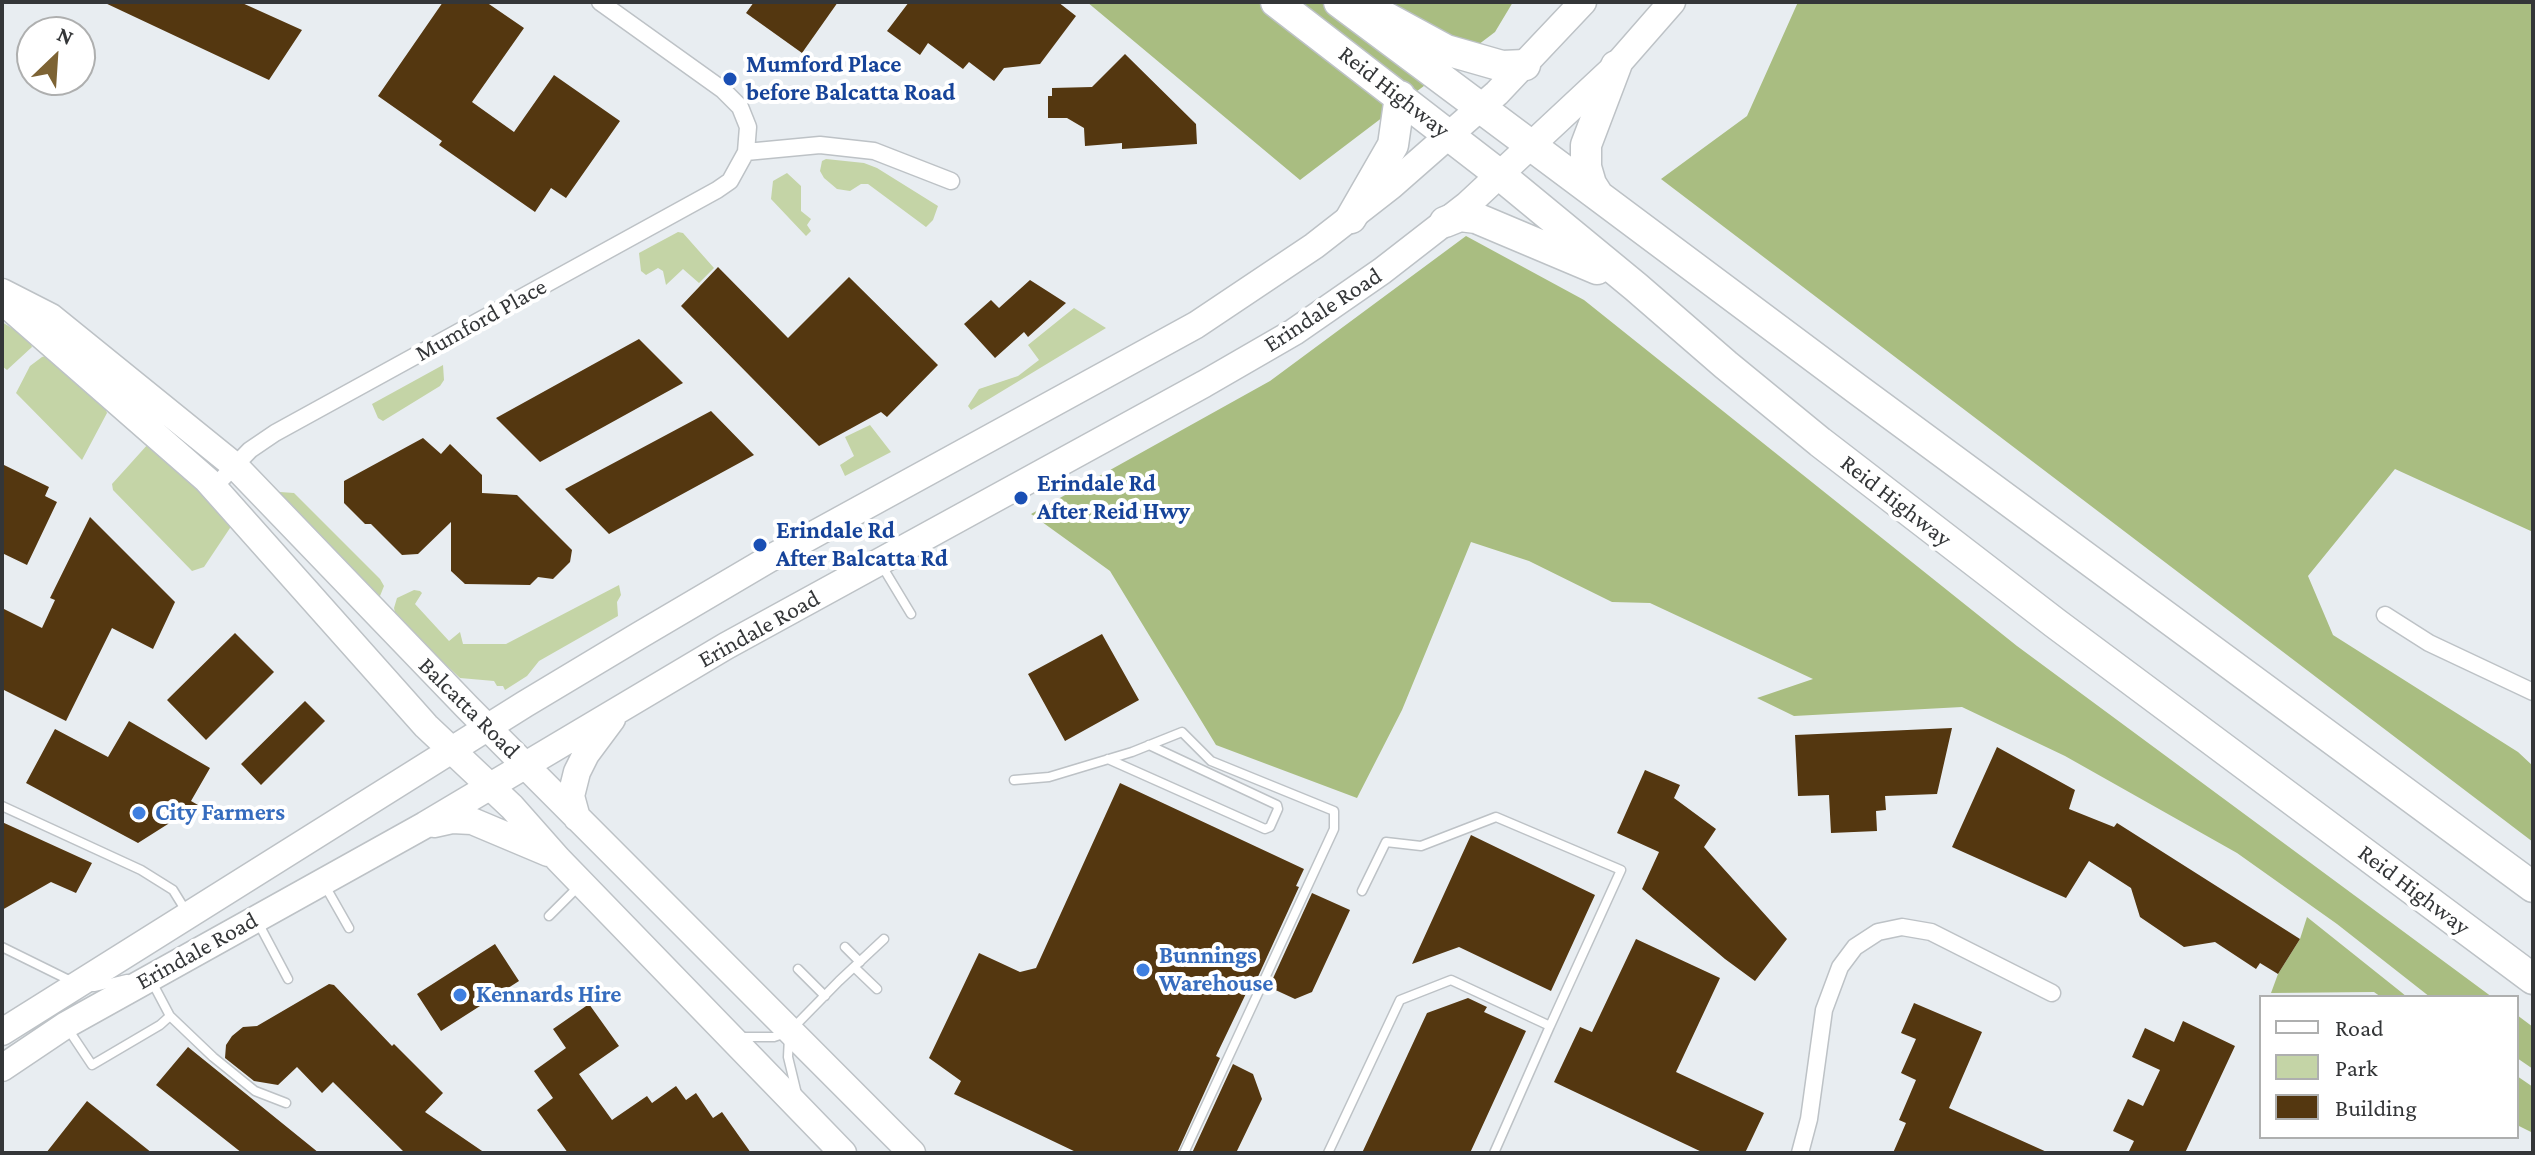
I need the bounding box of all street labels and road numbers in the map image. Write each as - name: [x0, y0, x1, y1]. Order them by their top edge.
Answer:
- street label: Reid Highway: [1333, 40, 1455, 144]
- street label: Erindale Road: [1259, 261, 1387, 359]
- street label: Mumford Place: [410, 272, 552, 368]
- street label: Reid Highway: [1835, 449, 1957, 553]
- street label: Erindale Road: [693, 584, 825, 674]
- street label: Balcatta Road: [412, 651, 526, 765]
- street label: Reid Highway: [2352, 838, 2476, 942]
- street label: Erindale Road: [131, 906, 263, 996]

